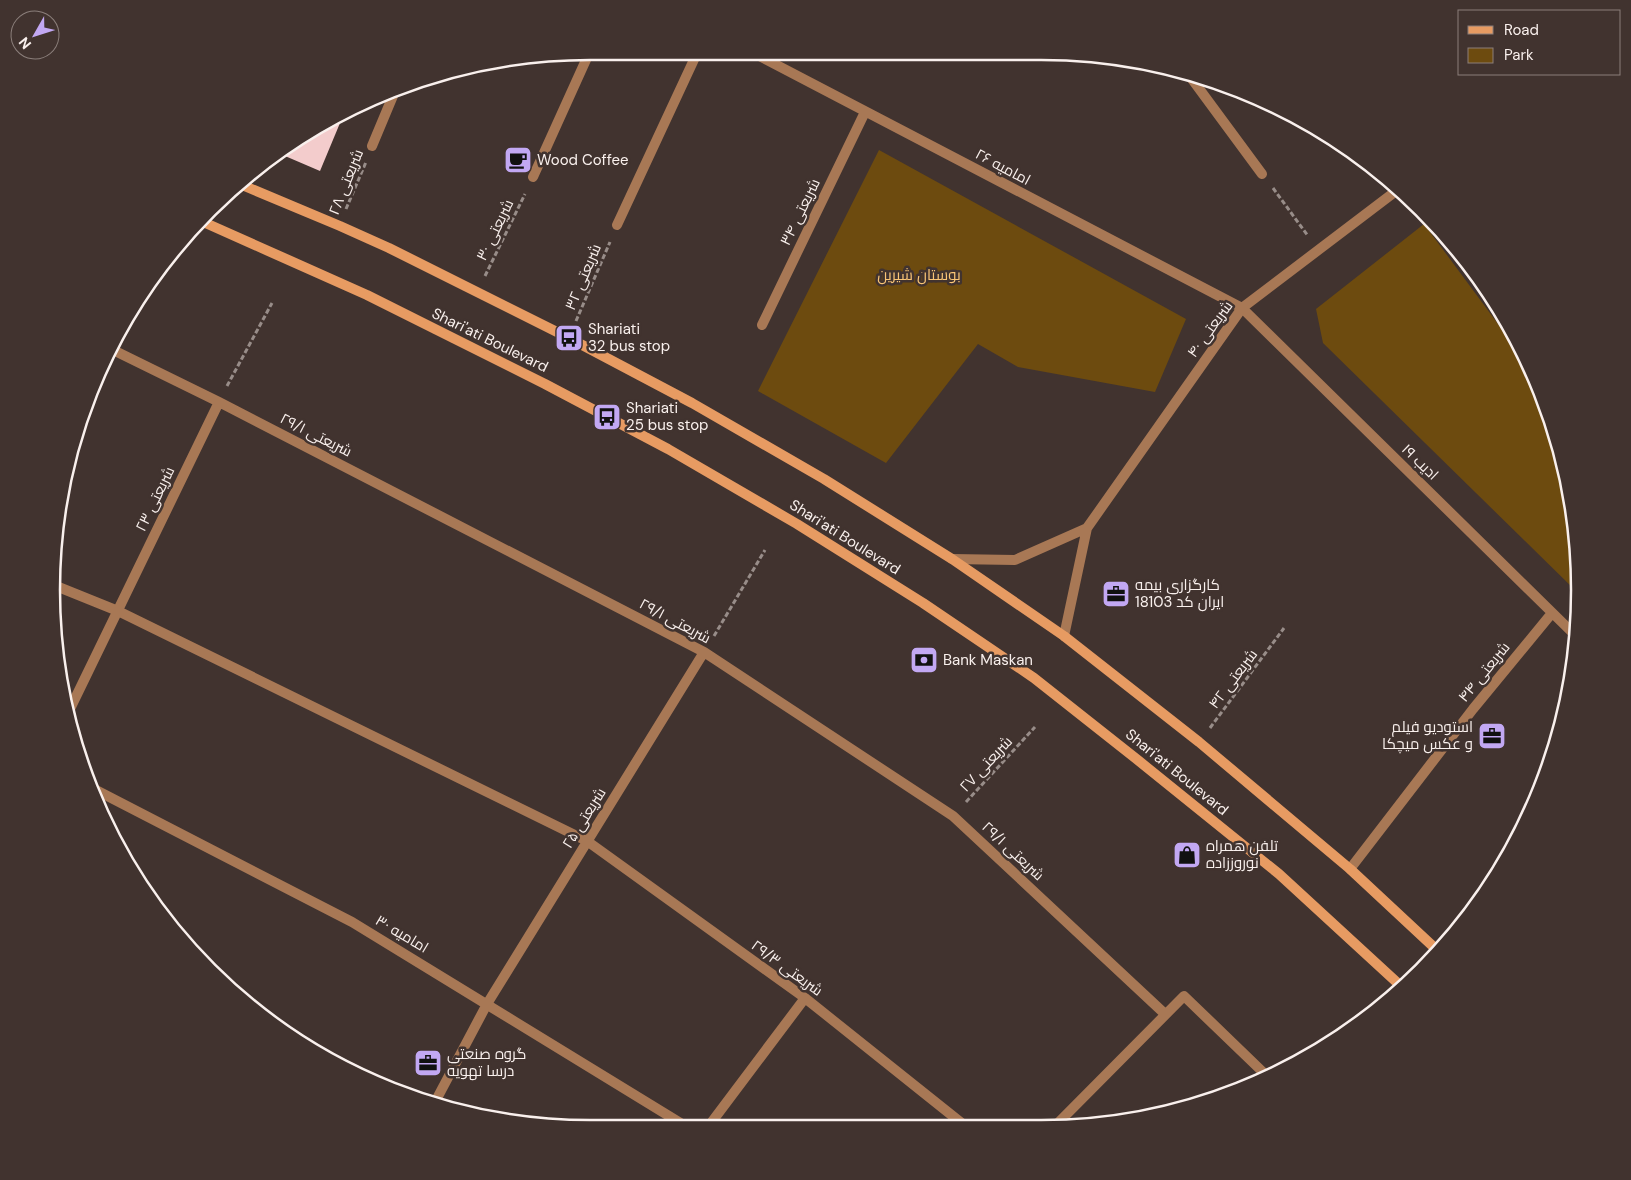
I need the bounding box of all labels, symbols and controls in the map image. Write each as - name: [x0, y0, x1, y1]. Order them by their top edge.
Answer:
- north arrow: [10, 10, 60, 60]
- legend: [1458, 10, 1621, 75]
- text: Road: [1504, 20, 1539, 40]
- text: N: [15, 34, 35, 53]
- text: Park: [1504, 45, 1534, 65]
- street label: امامیه ۲۶: [972, 144, 1034, 190]
- cafe icon: Wood Coffee: [503, 145, 533, 175]
- street label: شریعتی ۲۸: [324, 146, 368, 218]
- place label: Wood Coffee: [537, 150, 629, 170]
- street label: شریعتی ۳۴: [775, 175, 825, 249]
- street label: شریعتی ۳۰: [472, 196, 518, 264]
- street label: شریعتی ۳۲: [560, 241, 606, 313]
- park label: بوستان شیرین: [877, 265, 961, 285]
- street label: شریعتی ۴۰: [1183, 297, 1237, 361]
- street label: Shari'ati Boulevard: [429, 303, 551, 377]
- place label: Shariati 32 bus stop: [588, 319, 670, 356]
- bus stop icon: Shariati 32 bus stop: [554, 323, 584, 353]
- place label: Shariati 25 bus stop: [626, 398, 708, 435]
- bus stop icon: Shariati 25 bus stop: [592, 402, 622, 432]
- street label: شریعتی ۲۹/۱: [277, 408, 355, 462]
- street label: ادیب ۱۹: [1397, 440, 1443, 484]
- street label: شریعتی ۲۳: [131, 463, 179, 535]
- street label: Shari'ati Boulevard: [786, 495, 904, 579]
- place label: کارگزاری بیمه ایران کد 18103: [1135, 575, 1224, 612]
- office icon: کارگزاری بیمه ایران کد 18103: [1101, 579, 1131, 609]
- street label: شریعتی ۲۹/۱: [636, 594, 714, 648]
- street label: شریعتی ۴۴: [1454, 638, 1514, 706]
- bank icon: Bank Maskan: [909, 645, 939, 675]
- street label: شریعتی ۴۲: [1204, 645, 1262, 713]
- place label: Bank Maskan: [943, 650, 1033, 670]
- place label: استودیو فیلم و عکس میچکا: [1382, 717, 1473, 754]
- office icon: استودیو فیلم و عکس میچکا: [1477, 721, 1507, 751]
- street label: Shari'ati Boulevard: [1121, 724, 1233, 820]
- street label: شریعتی ۲۷: [955, 732, 1017, 796]
- street label: شریعتی ۲۵: [558, 784, 610, 852]
- street label: شریعتی ۲۹/۱: [978, 817, 1048, 885]
- place label: تلفن همراه نوروززاده: [1206, 836, 1278, 873]
- shop icon: تلفن همراه نوروززاده: [1172, 840, 1202, 870]
- street label: امامیه ۳۰: [372, 910, 432, 958]
- street label: شریعتی ۲۹/۳: [747, 935, 827, 1001]
- place label: گروه صنعتی درسا تهویه: [447, 1044, 526, 1081]
- office icon: گروه صنعتی درسا تهویه: [413, 1048, 443, 1078]

